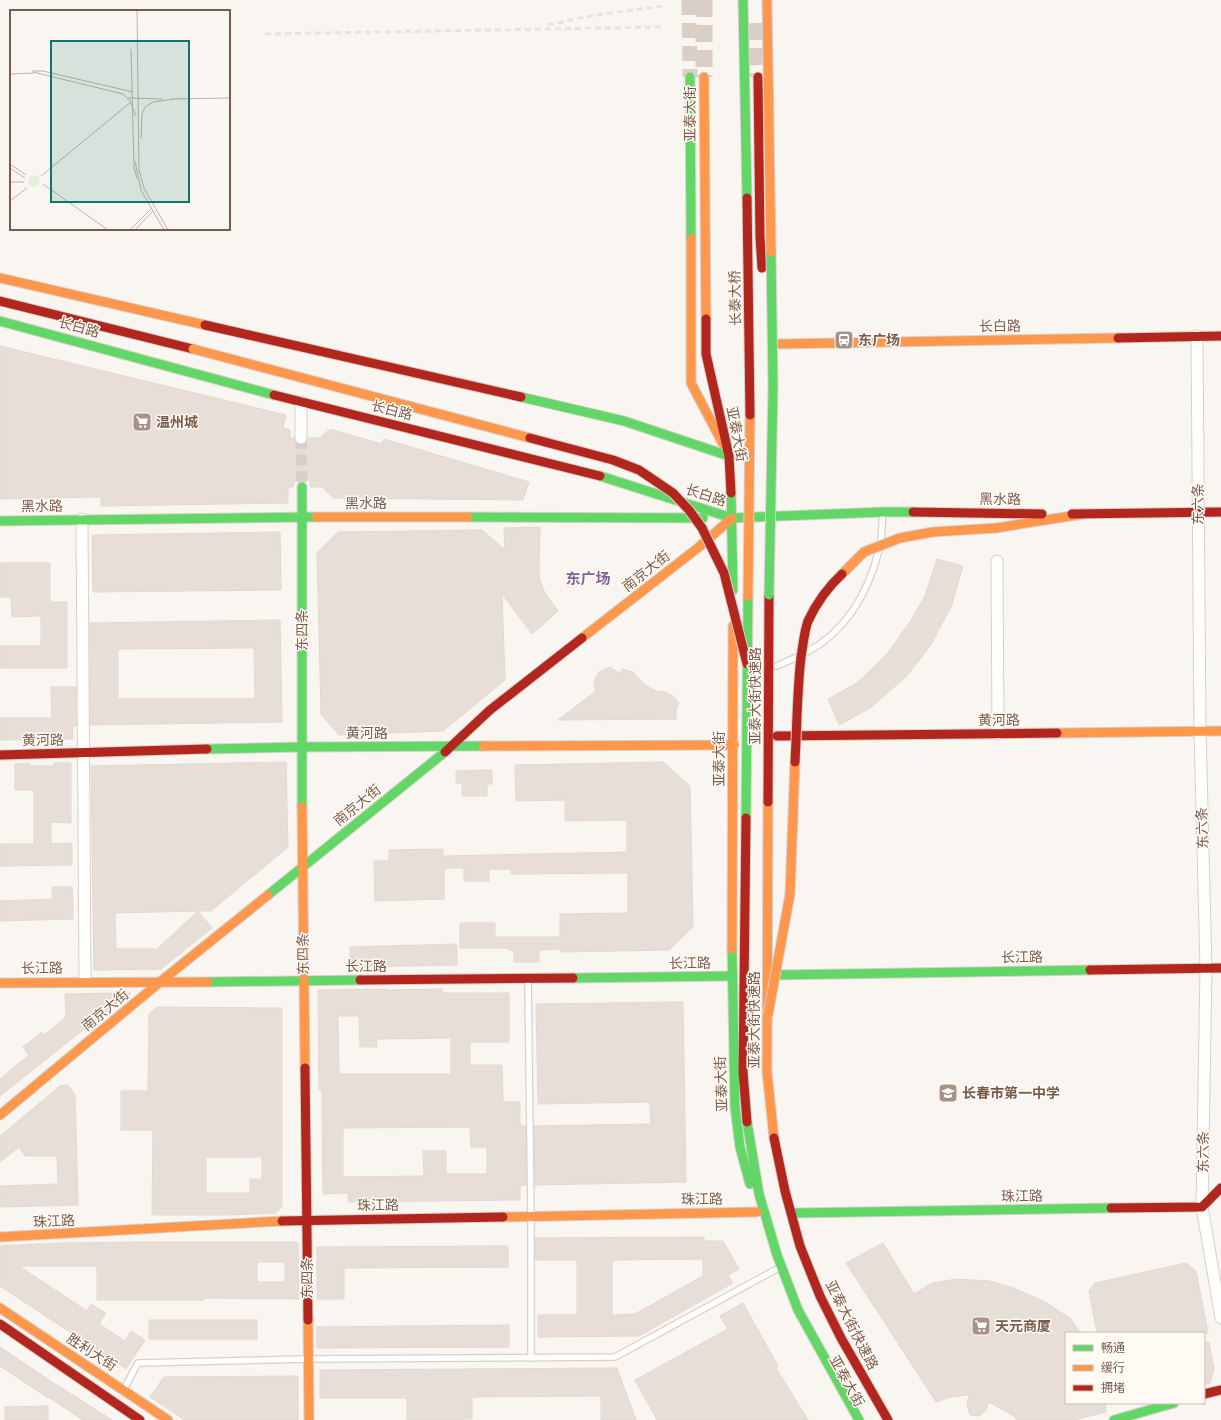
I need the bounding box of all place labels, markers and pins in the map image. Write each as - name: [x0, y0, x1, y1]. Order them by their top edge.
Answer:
- station icon: 东广场: [833, 329, 855, 351]
- place label: 东广场: [858, 332, 900, 350]
- supermarket icon: 温州城: [131, 411, 153, 433]
- place label: 温州城: [156, 414, 198, 432]
- school or university icon: 长春市第一中学: [937, 1082, 959, 1104]
- place label: 长春市第一中学: [962, 1085, 1060, 1103]
- supermarket icon: 天元商厦: [970, 1315, 992, 1337]
- place label: 天元商厦: [995, 1319, 1051, 1336]

